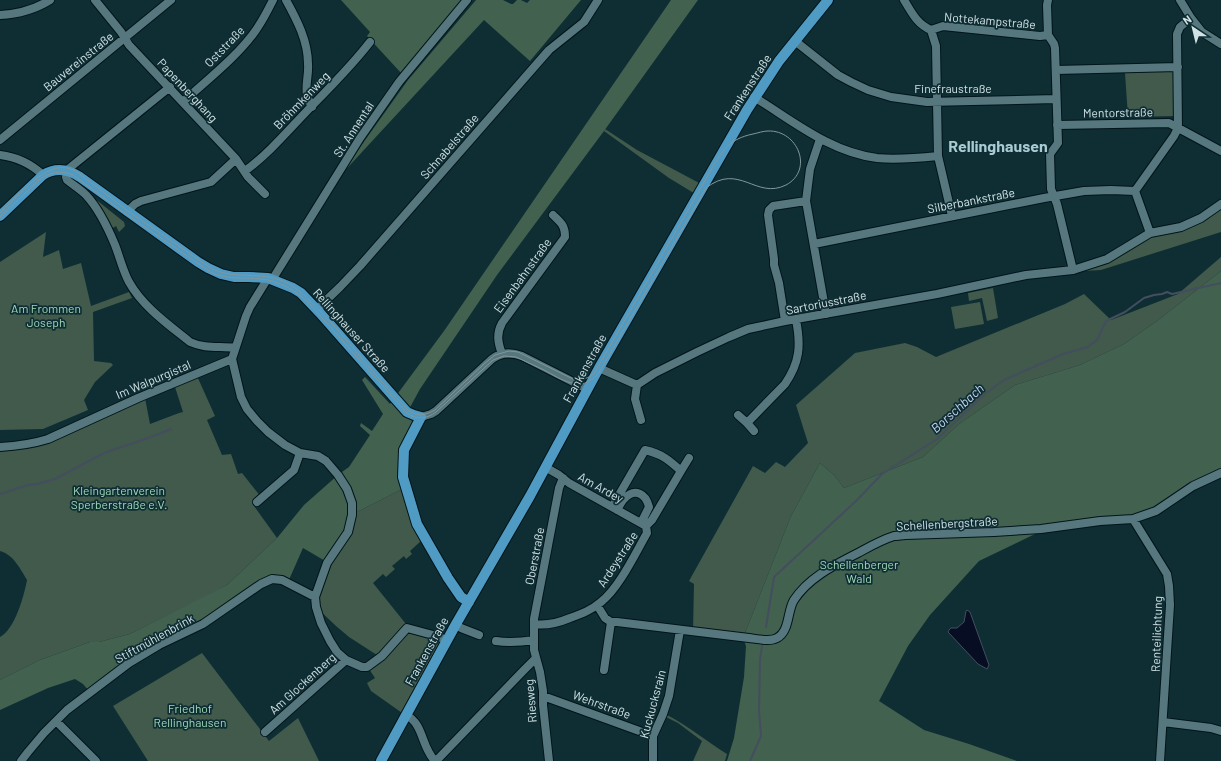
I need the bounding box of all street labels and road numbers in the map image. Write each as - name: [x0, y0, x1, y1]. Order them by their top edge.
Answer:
- street label: Nottekampstraße: [944, 9, 1036, 31]
- street label: Oststraße: [201, 23, 247, 69]
- street label: Bauvereinstraße: [40, 29, 116, 93]
- street label: Frankenstraße: [720, 51, 774, 123]
- street label: Papenberghang: [155, 55, 221, 125]
- street label: Bröhmkenweg: [270, 68, 332, 132]
- street label: Finefraustraße: [914, 81, 992, 95]
- street label: St. Annental: [330, 99, 376, 159]
- street label: Mentorstraße: [1083, 104, 1153, 120]
- street label: Schnabelstraße: [417, 111, 481, 181]
- street label: Silberbankstraße: [926, 185, 1016, 215]
- street label: Eisenbahnstraße: [490, 235, 554, 315]
- street label: Rellinghauser Straße: [311, 285, 393, 375]
- street label: Sartoriusstraße: [785, 287, 867, 317]
- street label: Frankenstraße: [559, 331, 609, 405]
- street label: Im Walpurgistal: [113, 357, 193, 401]
- street label: Am Ardey: [576, 469, 626, 505]
- street label: Schellenbergstraße: [896, 513, 998, 533]
- street label: Oberstraße: [522, 526, 546, 586]
- street label: Ardeystraße: [594, 529, 640, 589]
- street label: Renteilichtung: [1148, 596, 1164, 672]
- street label: Stiftmühlenbrink: [112, 611, 196, 665]
- street label: Frankenstraße: [401, 614, 451, 688]
- street label: Am Glockenberg: [266, 649, 338, 717]
- street label: Kuckucksrain: [636, 668, 668, 740]
- street label: Riesweg: [521, 679, 539, 723]
- street label: Wehrstraße: [571, 687, 633, 721]

